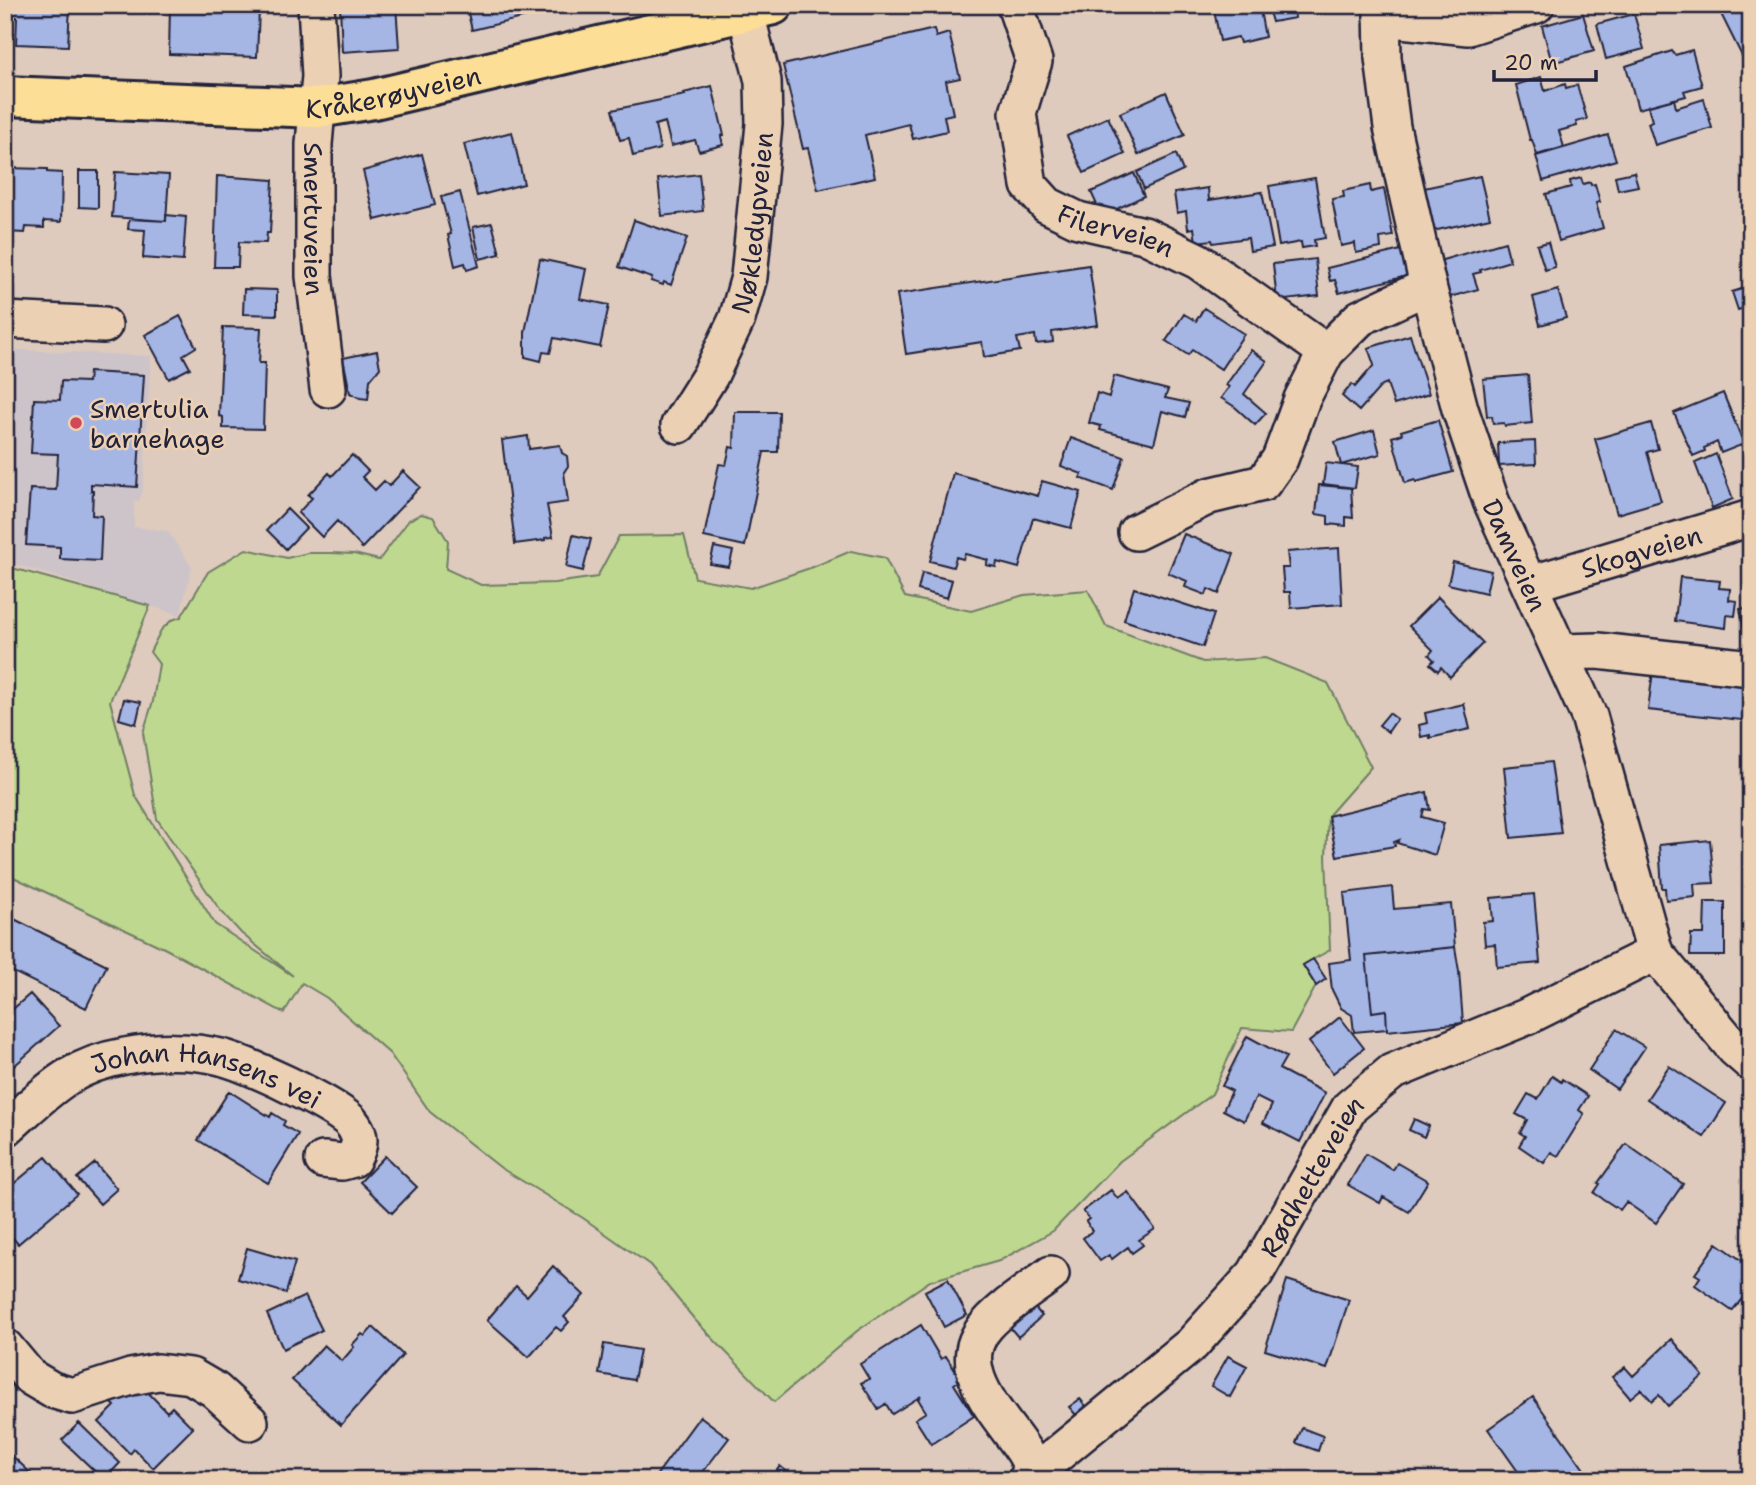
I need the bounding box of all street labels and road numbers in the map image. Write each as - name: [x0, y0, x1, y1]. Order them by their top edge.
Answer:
- street label: Kråkerøyveien: [305, 57, 484, 126]
- street label: Nøkledypveien: [722, 130, 781, 318]
- street label: Smertuveien: [297, 142, 334, 297]
- street label: Filerveien: [1051, 195, 1180, 265]
- street label: Damveien: [1475, 493, 1556, 617]
- street label: Skogveien: [1576, 516, 1706, 585]
- street label: Johan Hansens vei: [86, 1034, 328, 1116]
- street label: Rødhetteveien: [1251, 1086, 1370, 1263]

